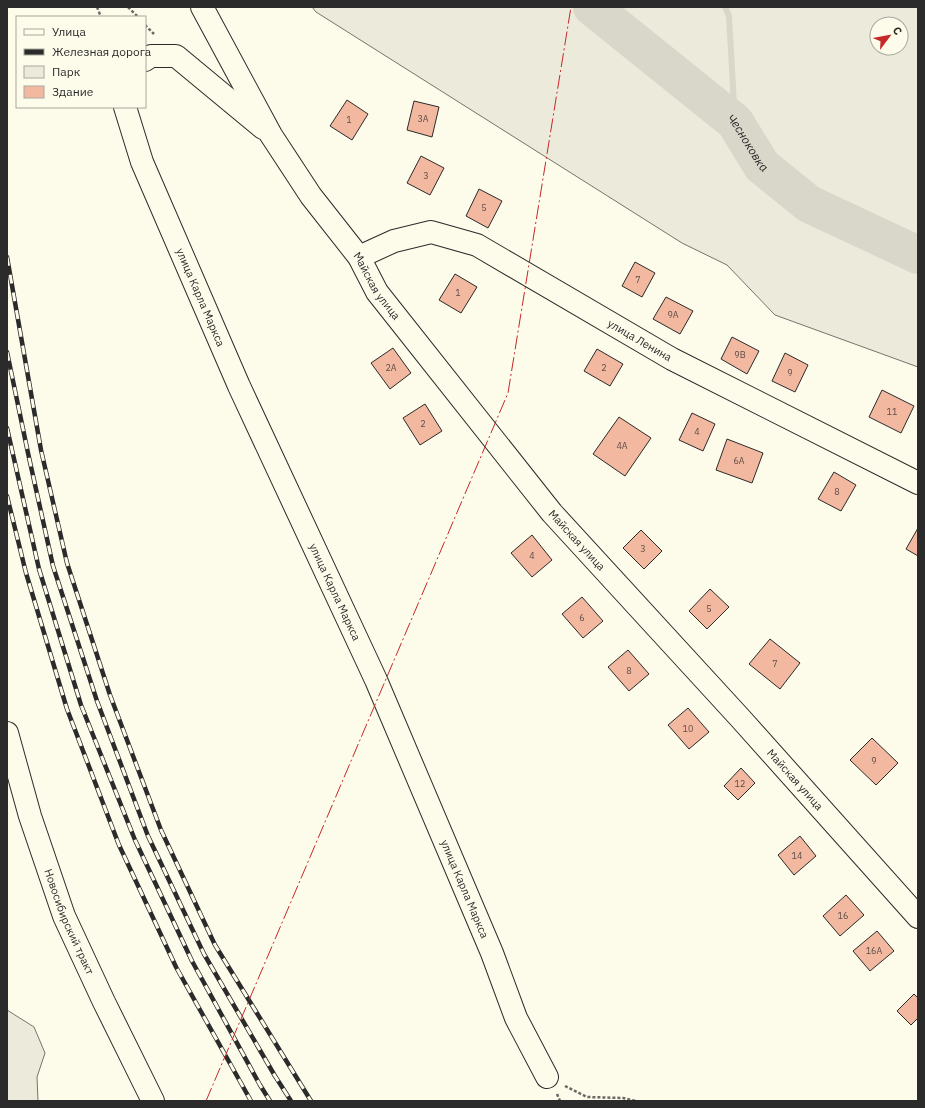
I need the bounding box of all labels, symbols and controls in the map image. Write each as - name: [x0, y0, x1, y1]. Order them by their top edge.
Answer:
- legend: [16, 16, 146, 108]
- north arrow: [869, 16, 909, 56]
- text: Улица: [52, 24, 86, 39]
- text: С: [890, 24, 905, 37]
- text: Железная дорога: [52, 44, 152, 59]
- text: Парк: [52, 64, 81, 79]
- text: Здание: [52, 84, 94, 99]
- water label: Чесноковка: [724, 111, 771, 175]
- house number: 3А: [417, 113, 429, 124]
- house number: 1: [346, 114, 352, 125]
- house number: 3: [423, 170, 429, 181]
- house number: 5: [481, 202, 487, 213]
- street label: улица Карла Маркса: [173, 246, 228, 349]
- street label: Майская улица: [351, 249, 403, 323]
- house number: 7: [635, 274, 641, 285]
- house number: 1: [455, 287, 461, 298]
- house number: 9А: [667, 309, 679, 320]
- street label: улица Ленина: [605, 316, 675, 364]
- house number: 9В: [734, 349, 746, 360]
- house number: 2А: [385, 362, 397, 373]
- house number: 2: [601, 362, 607, 373]
- house number: 9: [787, 367, 793, 378]
- house number: 11: [887, 406, 897, 417]
- house number: 2: [420, 418, 426, 429]
- house number: 4: [694, 426, 700, 437]
- house number: 4А: [616, 440, 628, 451]
- house number: 6А: [733, 455, 745, 466]
- house number: 8: [834, 486, 840, 497]
- street label: Майская улица: [545, 507, 608, 574]
- street label: улица Карла Маркса: [306, 541, 364, 643]
- house number: 3: [640, 543, 646, 554]
- house number: 4: [529, 550, 535, 561]
- house number: 5: [706, 603, 712, 614]
- house number: 6: [579, 612, 585, 623]
- house number: 7: [772, 658, 778, 669]
- house number: 8: [626, 665, 632, 676]
- house number: 10: [683, 723, 693, 734]
- street label: Майская улица: [764, 746, 826, 813]
- house number: 9: [871, 755, 877, 766]
- house number: 12: [735, 778, 745, 789]
- street label: улица Карла Маркса: [438, 837, 492, 940]
- house number: 14: [792, 850, 802, 861]
- street label: Новосибирский тракт: [41, 867, 97, 977]
- house number: 16: [838, 910, 848, 921]
- house number: 16А: [866, 945, 883, 956]

